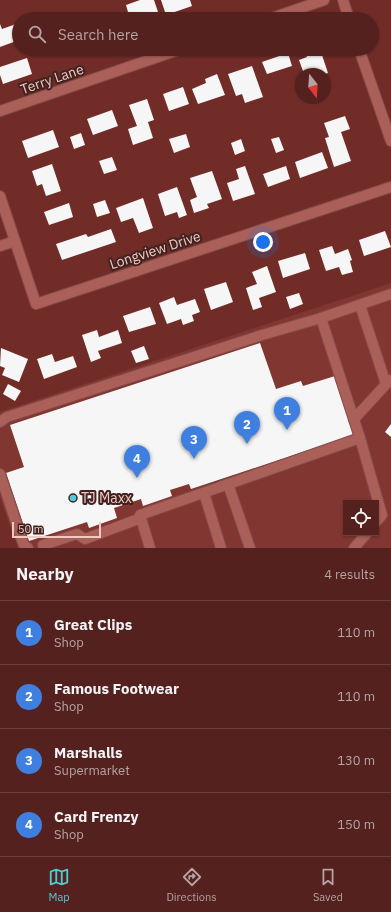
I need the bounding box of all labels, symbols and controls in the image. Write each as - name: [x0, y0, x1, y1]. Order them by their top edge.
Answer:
- search box: [12, 12, 379, 56]
- icon: search: [26, 23, 48, 45]
- text: Search here: [58, 25, 138, 44]
- street label: Terry Lane: [18, 60, 86, 98]
- north arrow: [295, 68, 331, 104]
- street label: Longview Drive: [107, 227, 203, 273]
- your location: [253, 232, 273, 252]
- pin: 1: [274, 397, 300, 430]
- pin: 2: [234, 411, 260, 444]
- pin: 3: [181, 426, 207, 459]
- pin: 4: [124, 445, 150, 478]
- place label: TJ Maxx: [81, 489, 132, 507]
- marker: TJ Maxx: [68, 493, 78, 503]
- map controls: [343, 500, 379, 536]
- button: locate: [343, 500, 379, 536]
- scale bar: [12, 520, 101, 539]
- text: 50 m: [18, 522, 43, 536]
- text: Nearby: [16, 563, 74, 585]
- text: 4 results: [324, 566, 375, 583]
- text: Great Clips: [54, 615, 132, 634]
- text: 1: [25, 624, 33, 641]
- text: 110 m: [337, 624, 375, 641]
- text: Shop: [54, 634, 84, 651]
- text: Famous Footwear: [54, 679, 179, 698]
- text: 2: [25, 688, 33, 705]
- text: 110 m: [337, 688, 375, 705]
- text: Shop: [54, 698, 84, 715]
- text: Marshalls: [54, 743, 122, 762]
- text: 3: [25, 752, 33, 769]
- text: 130 m: [337, 752, 375, 769]
- text: Supermarket: [54, 762, 130, 779]
- text: Card Frenzy: [54, 807, 138, 826]
- text: 4: [25, 816, 33, 833]
- text: 150 m: [337, 816, 375, 833]
- text: Shop: [54, 826, 84, 843]
- tab: Map: [48, 866, 70, 904]
- tab: Directions: [166, 866, 217, 904]
- tab: Saved: [313, 866, 343, 904]

